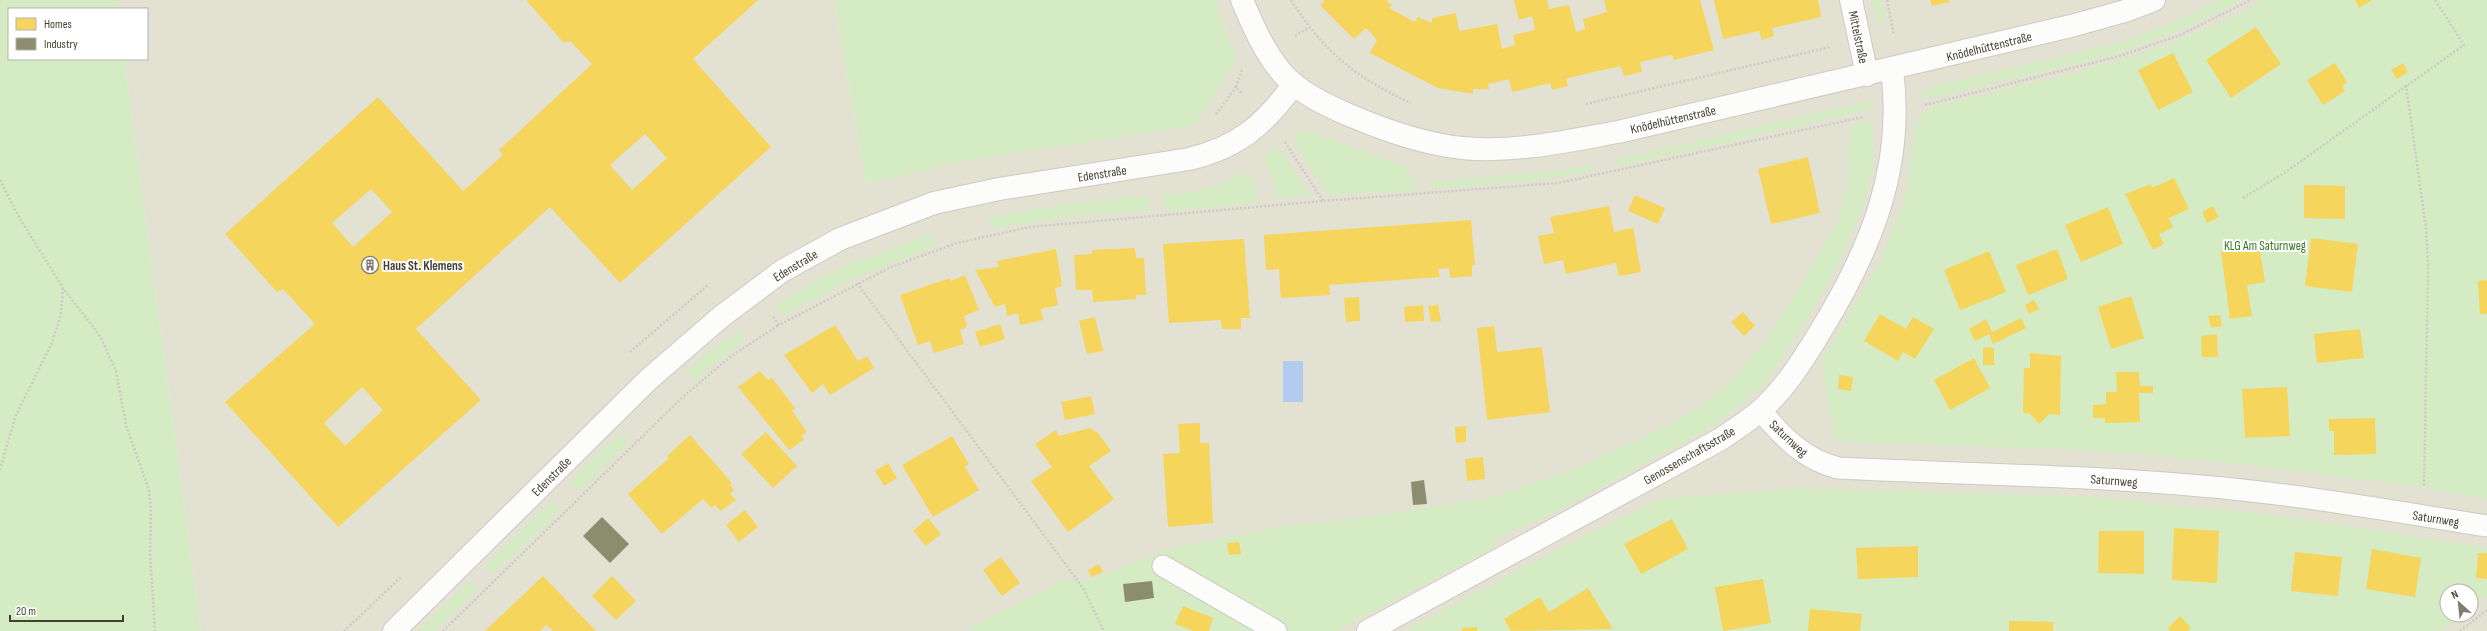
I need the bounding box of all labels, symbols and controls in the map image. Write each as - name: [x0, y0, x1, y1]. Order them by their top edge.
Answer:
- legend: [8, 8, 148, 60]
- street label: Mittelstraße: [1845, 9, 1871, 65]
- text: Homes: [44, 17, 72, 32]
- street label: Knödelhüttenstraße: [1945, 29, 2034, 65]
- text: Industry: [44, 37, 78, 52]
- street label: Knödelhüttenstraße: [1629, 102, 1718, 138]
- street label: Edenstraße: [1077, 162, 1128, 186]
- park label: KLG Am Saturnweg: [2224, 238, 2306, 254]
- street label: Edenstraße: [770, 246, 821, 285]
- building icon: Haus St. Klemens: [360, 255, 380, 275]
- place label: Haus St. Klemens: [383, 258, 463, 274]
- street label: Saturnweg: [1766, 417, 1811, 461]
- street label: Genossenschaftsstraße: [1641, 423, 1738, 489]
- street label: Edenstraße: [529, 454, 575, 500]
- street label: Saturnweg: [2090, 471, 2138, 491]
- street label: Saturnweg: [2411, 507, 2460, 531]
- north arrow: [2439, 583, 2479, 623]
- text: N: [2449, 587, 2460, 602]
- scale bar: [10, 597, 123, 623]
- text: 20 m: [16, 604, 36, 619]

